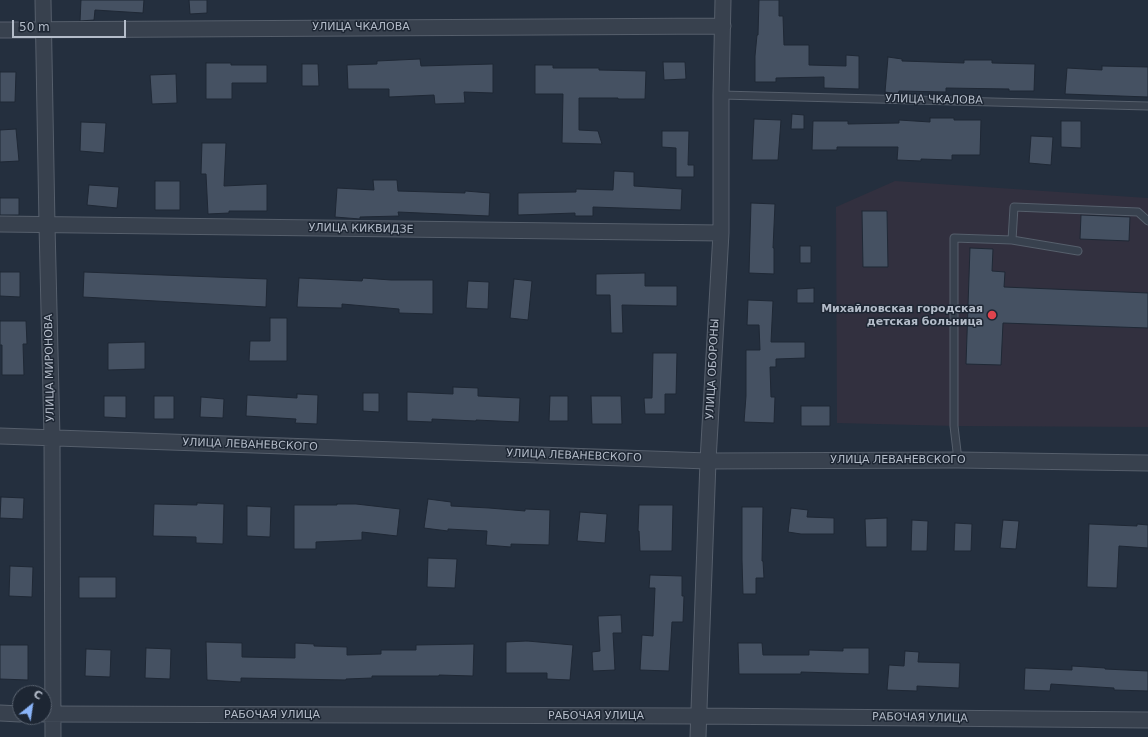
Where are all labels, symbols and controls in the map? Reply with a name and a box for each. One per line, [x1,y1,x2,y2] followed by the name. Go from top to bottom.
[14,12,128,38] scale bar
[19,20,50,34] text: 50 m
[312,20,410,34] street label: УЛИЦА ЧКАЛОВА
[885,93,983,107] street label: УЛИЦА ЧКАЛОВА
[308,221,414,237] street label: УЛИЦА КИКВИДЗЕ
[821,302,983,328] place label: Михайловская городская детская больница
[986,309,998,321] marker: Михайловская городская детская больница
[42,314,58,422] street label: УЛИЦА МИРОНОВА
[704,318,722,420] street label: УЛИЦА ОБОРОНЫ
[182,436,318,454] street label: УЛИЦА ЛЕВАНЕВСКОГО
[506,447,642,465] street label: УЛИЦА ЛЕВАНЕВСКОГО
[830,453,966,467] street label: УЛИЦА ЛЕВАНЕВСКОГО
[12,685,52,725] north arrow
[31,687,44,703] text: С
[224,708,320,722] street label: РАБОЧАЯ УЛИЦА
[548,709,644,723] street label: РАБОЧАЯ УЛИЦА
[872,711,968,725] street label: РАБОЧАЯ УЛИЦА

